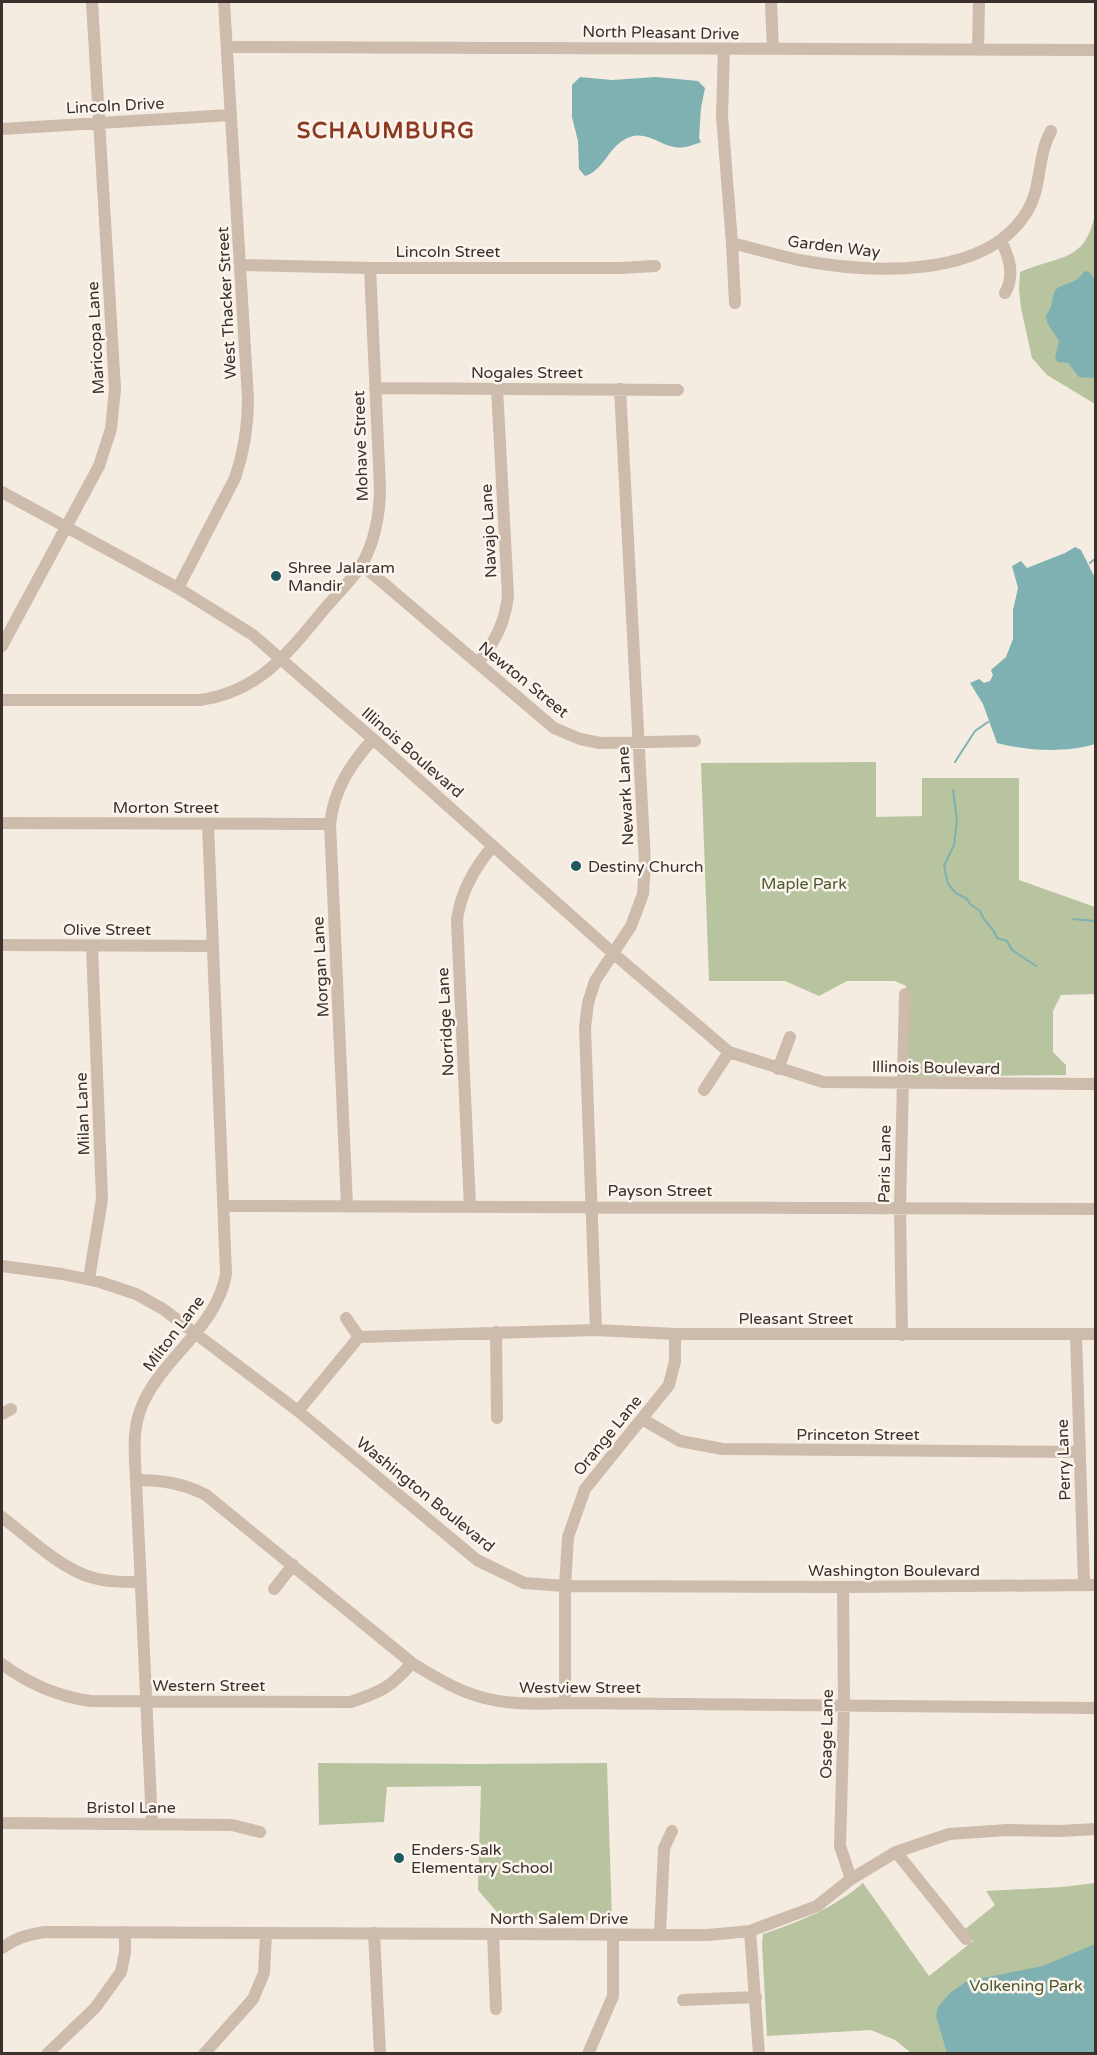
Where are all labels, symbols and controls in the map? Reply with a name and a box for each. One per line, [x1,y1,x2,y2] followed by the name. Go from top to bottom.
[582,22,740,44] street label: North Pleasant Drive
[65,93,165,119] street label: Lincoln Drive
[297,118,475,144] district label: SCHAUMBURG
[213,226,241,380] street label: West Thacker Street
[786,231,882,263] street label: Garden Way
[396,242,500,262] street label: Lincoln Street
[83,281,109,395] street label: Maricopa Lane
[471,363,583,383] street label: Nogales Street
[349,390,373,502] street label: Mohave Street
[477,483,501,578] street label: Navajo Lane
[288,558,395,596] place label: Shree Jalaram Mandir
[269,569,283,583] marker: Shree Jalaram Mandir
[474,637,572,722] street label: Newton Street
[357,703,467,802] street label: Illinois Boulevard
[613,746,639,846] street label: Newark Lane
[113,798,219,818] street label: Morton Street
[588,857,704,877] place label: Destiny Church
[569,859,583,873] marker: Destiny Church
[761,874,847,894] park label: Maple Park
[308,916,334,1018] street label: Morgan Lane
[63,920,151,940] street label: Olive Street
[433,967,459,1077] street label: Norridge Lane
[872,1057,1000,1079] street label: Illinois Boulevard
[72,1072,94,1156] street label: Milan Lane
[874,1125,896,1203] street label: Paris Lane
[608,1181,712,1201] street label: Payson Street
[139,1292,209,1376] street label: Milton Lane
[739,1309,853,1329] street label: Pleasant Street
[569,1391,646,1480] street label: Orange Lane
[1053,1419,1075,1501] street label: Perry Lane
[796,1425,920,1445] street label: Princeton Street
[352,1433,499,1557] street label: Washington Boulevard
[808,1561,980,1581] street label: Washington Boulevard
[153,1676,265,1696] street label: Western Street
[519,1678,641,1698] street label: Westview Street
[816,1689,838,1779] street label: Osage Lane
[86,1798,176,1818] street label: Bristol Lane
[411,1840,553,1878] place label: Enders-Salk Elementary School
[392,1851,406,1865] marker: Enders-Salk Elementary School
[490,1909,628,1929] street label: North Salem Drive
[969,1976,1083,1996] park label: Volkening Park

